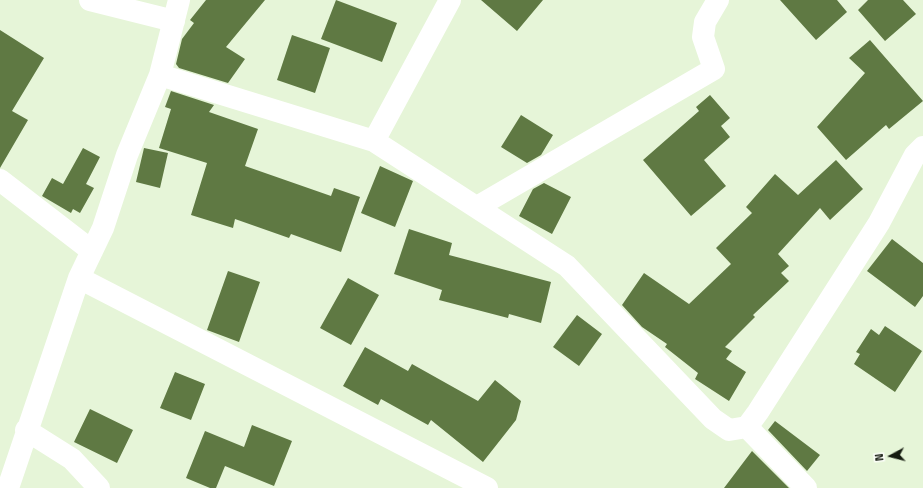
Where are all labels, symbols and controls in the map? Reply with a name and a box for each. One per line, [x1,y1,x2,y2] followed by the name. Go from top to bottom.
[871,436,911,476] north arrow
[871,453,887,462] text: N

